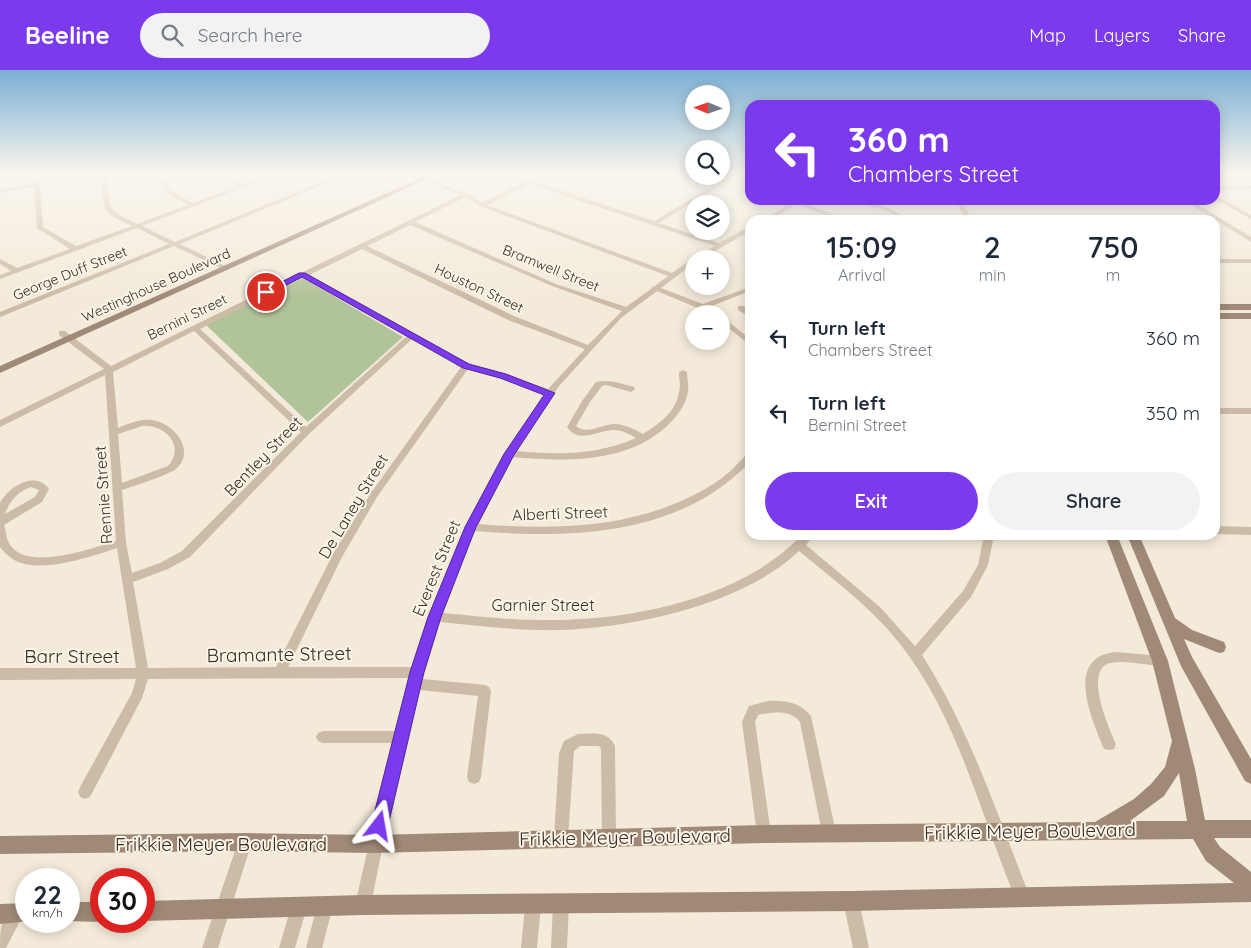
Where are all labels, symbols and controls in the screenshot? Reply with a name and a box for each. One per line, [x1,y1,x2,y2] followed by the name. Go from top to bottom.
[140,13,490,58] search box
[25,20,110,50] text: Beeline
[158,21,186,49] icon: search
[198,23,303,47] text: Search here
[1029,24,1066,47] text: Map
[1094,24,1150,47] text: Layers
[1178,24,1226,47] text: Share
[685,85,730,130] north arrow
[685,85,730,350] map controls
[848,117,950,161] text: 360 m
[765,120,830,185] icon: left
[685,140,730,185] button: search
[848,160,1019,188] text: Chambers Street
[685,195,730,240] button: layers
[826,228,897,266] text: 15:09
[984,228,1001,266] text: 2
[1087,228,1139,266] text: 750
[500,240,602,296] street label: Bramwell Street
[10,242,130,304] street label: George Duff Street
[79,244,233,326] street label: Westinghouse Boulevard
[685,250,730,295] button: +
[432,259,527,317] street label: Houston Street
[838,265,886,285] text: Arrival
[979,265,1006,285] text: min
[1106,265,1120,285] text: m
[245,271,287,313] pin
[252,278,280,306] icon: arrive
[144,290,230,344] street label: Bernini Street
[685,305,730,350] button: −
[808,316,886,340] text: Turn left
[765,324,793,352] icon: left
[1146,326,1200,350] text: 360 m
[808,340,932,360] text: Chambers Street
[808,391,886,415] text: Turn left
[765,399,793,427] icon: left
[1146,401,1200,425] text: 350 m
[220,412,306,500] street label: Bentley Street
[808,415,907,435] text: Bernini Street
[90,445,116,545] street label: Rennie Street
[314,450,392,562] street label: De Laney Street
[765,472,978,530] button: Exit
[988,472,1200,530] button: Share
[512,501,608,525] street label: Alberti Street
[408,517,464,619] street label: Everest Street
[491,595,595,615] street label: Garnier Street
[206,641,352,667] street label: Bramante Street
[24,644,120,668] street label: Barr Street
[352,799,404,851] position arrow
[924,817,1136,845] street label: Frikkie Meyer Boulevard
[519,823,731,851] street label: Frikkie Meyer Boulevard
[115,832,327,856] street label: Frikkie Meyer Boulevard
[90,868,155,933] speed limit sign: 30
[33,879,62,910] text: 22
[32,905,63,920] text: km/h

